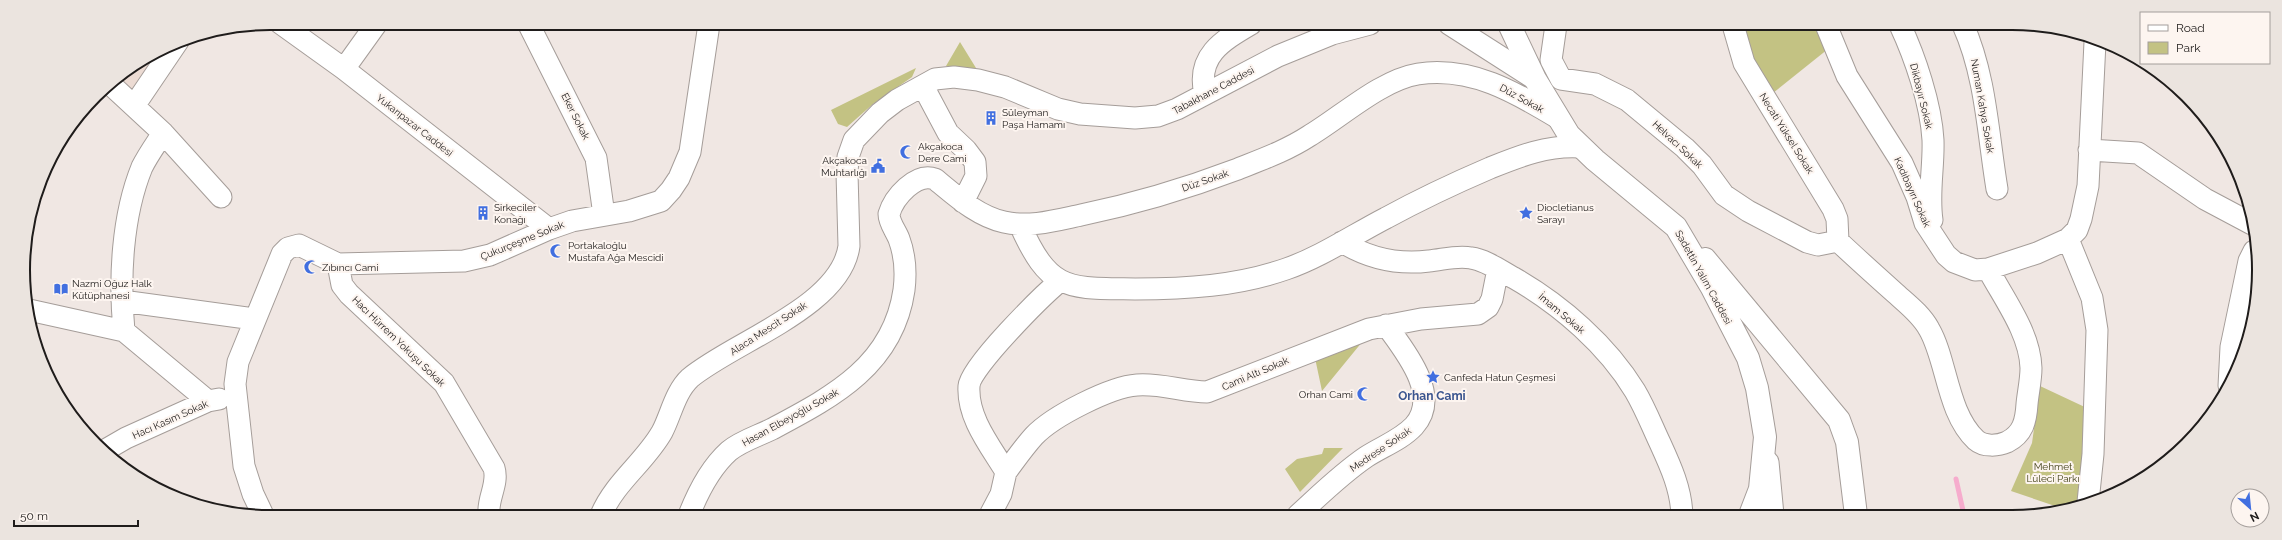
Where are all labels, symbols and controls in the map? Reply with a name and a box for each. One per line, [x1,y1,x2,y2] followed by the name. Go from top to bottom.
[2140,12,2270,64] legend
[2176,21,2205,35] text: Road
[2176,41,2201,55] text: Park
[1969,58,1996,155] street label: Numan Kahya Sokak
[1908,62,1935,131] street label: Dikbayır Sokak
[1171,64,1256,117] street label: Tabakhane Caddesi
[1498,82,1546,115] street label: Düz Sokak
[559,91,592,142] street label: Eker Sokak
[1757,91,1816,176] street label: Necati Yüksel Sokak
[374,92,455,159] street label: Yukarıpazar Caddesi
[1002,107,1065,130] place label: Süleyman Paşa Hamamı
[983,110,999,126] building icon: Süleyman Paşa Hamamı
[1650,118,1706,171] street label: Helvacı Sokak
[918,141,966,164] place label: Akçakoca Dere Cami
[899,144,915,160] mosque icon: Akçakoca Dere Cami
[821,155,867,178] place label: Akçakoca Muhtarlığı
[1892,155,1933,230] street label: Kadıbayırı Sokak
[870,158,886,174] public building icon: Akçakoca Muhtarlığı
[1180,167,1231,194] street label: Düz Sokak
[494,202,537,225] place label: Sirkeciler Konağı
[1537,202,1594,225] place label: Diocletianus Sarayı
[475,205,491,221] building icon: Sirkeciler Konağı
[1518,205,1534,221] place icon: Diocletianus Sarayı
[479,218,566,262] street label: Çukurçeşme Sokak
[1673,228,1734,326] street label: Sadettin Yalım Caddesi
[568,240,664,263] place label: Portakaloğlu Mustafa Ağa Mescidi
[549,243,565,259] mosque icon: Portakaloğlu Mustafa Ağa Mescidi
[303,259,319,275] mosque icon: Zıbıncı Cami
[322,262,378,273] place label: Zıbıncı Cami
[72,278,153,301] place label: Nazmi Oğuz Halk Kütüphanesi
[53,281,69,297] library icon: Nazmi Oğuz Halk Kütüphanesi
[1536,291,1588,336] street label: İmam Sokak
[350,294,448,389] street label: Hacı Hürrem Yokuşu Sokak
[728,299,809,357] street label: Alaca Mescit Sokak
[1220,354,1291,392] street label: Cami Altı Sokak
[1425,369,1441,385] place icon: Canfeda Hatun Çeşmesi
[1444,372,1555,383] place label: Canfeda Hatun Çeşmesi
[740,386,841,449] street label: Hasan Elbeyoğlu Sokak
[1356,386,1372,402] mosque icon: Orhan Cami
[1299,389,1353,400] place label: Orhan Cami
[1398,389,1466,403] district label: Orhan Cami
[131,398,210,441] street label: Hacı Kasım Sokak
[1348,425,1413,474] street label: Medrese Sokak
[2026,461,2080,484] park label: Mehmet Lüleci Parkı
[2230,488,2270,528] north arrow
[14,502,138,528] scale bar
[20,509,48,523] text: 50 m
[2248,509,2261,524] text: N

